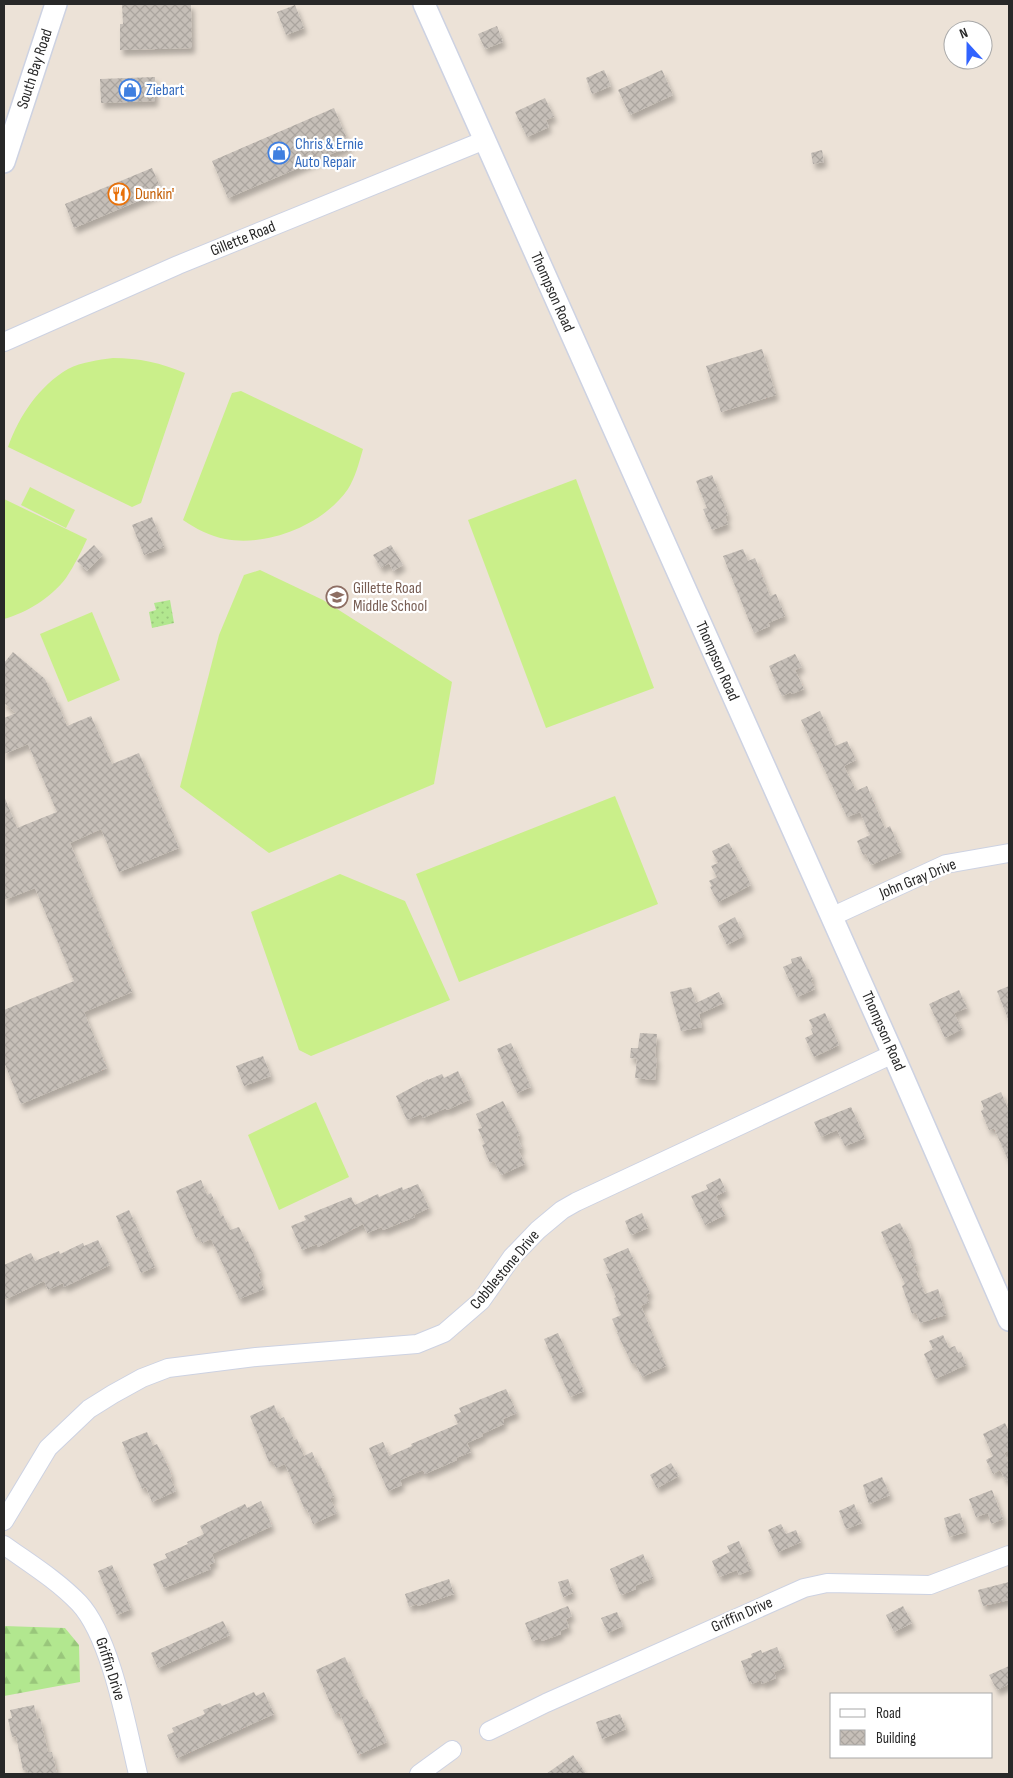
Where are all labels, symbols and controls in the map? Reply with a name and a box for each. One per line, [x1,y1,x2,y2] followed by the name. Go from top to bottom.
[943,20,993,70] north arrow
[957,24,970,43] text: N
[13,27,57,111] street label: South Bay Road
[118,78,142,102] shop icon: Ziebart
[146,81,185,100] place label: Ziebart
[294,135,364,172] place label: Chris & Ernie Auto Repair
[267,141,291,165] shop icon: Chris & Ernie Auto Repair
[107,182,131,206] restaurant icon: Dunkin'
[135,185,174,204] place label: Dunkin'
[208,217,278,261] street label: Gillette Road
[526,249,578,335] street label: Thompson Road
[353,579,427,616] place label: Gillette Road Middle School
[325,585,349,609] school or university icon: Gillette Road Middle School
[691,618,743,704] street label: Thompson Road
[876,855,959,903] street label: John Gray Drive
[857,988,909,1074] street label: Thompson Road
[466,1226,544,1314] street label: Cobblestone Drive
[708,1593,776,1637] street label: Griffin Drive
[91,1635,129,1703] street label: Griffin Drive
[830,1693,993,1758] legend
[876,1704,901,1723] text: Road
[876,1729,916,1748] text: Building

